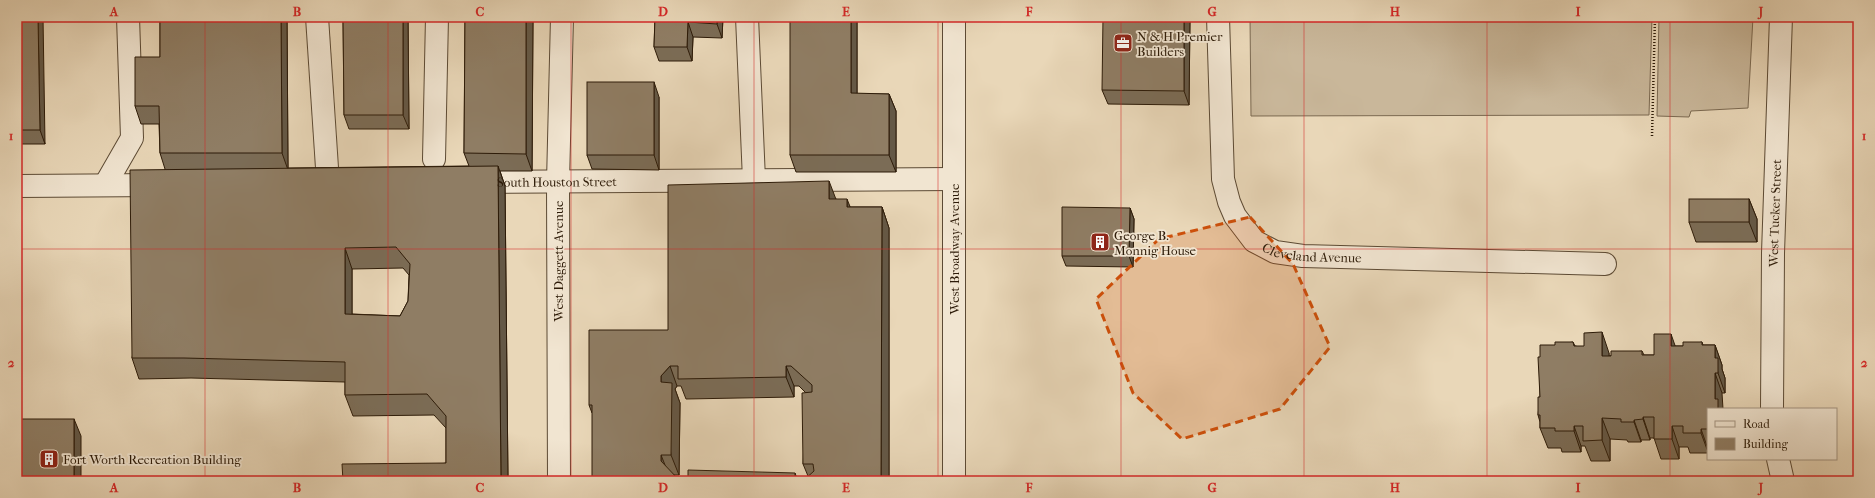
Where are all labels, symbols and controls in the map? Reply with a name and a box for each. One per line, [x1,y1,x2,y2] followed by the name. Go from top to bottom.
[109,4,119,19] text: A
[293,4,302,19] text: B
[476,4,485,19] text: C
[658,4,668,19] text: D
[842,4,850,19] text: E
[1025,4,1033,19] text: F
[1207,4,1217,19] text: G
[1390,4,1401,19] text: H
[1575,4,1581,19] text: I
[1757,4,1764,20] text: J
[1137,29,1223,59] place label: N & H Premier Builders
[1112,32,1134,54] office icon: N & H Premier Builders
[9,128,14,143] text: 1
[1862,128,1867,143] text: 1
[1766,159,1784,268] street label: West Tucker Street
[497,174,617,190] street label: South Houston Street
[947,183,962,316] street label: West Broadway Avenue
[551,200,566,322] street label: West Daggett Avenue
[1114,228,1197,258] place label: George B. Monnig House
[1089,231,1111,253] building icon: George B. Monnig House
[1260,240,1362,266] street label: Cleveland Avenue
[8,355,15,370] text: 2
[1861,355,1868,370] text: 2
[1707,408,1837,460] legend
[1743,417,1770,431] text: Road
[1743,437,1788,451] text: Building
[38,448,60,470] building icon: Fort Worth Recreation Building
[63,452,242,467] place label: Fort Worth Recreation Building
[109,480,119,495] text: A
[293,480,302,495] text: B
[476,480,485,495] text: C
[658,480,668,495] text: D
[842,480,850,495] text: E
[1025,480,1033,495] text: F
[1207,480,1217,495] text: G
[1390,480,1401,495] text: H
[1575,480,1581,495] text: I
[1757,480,1764,496] text: J

